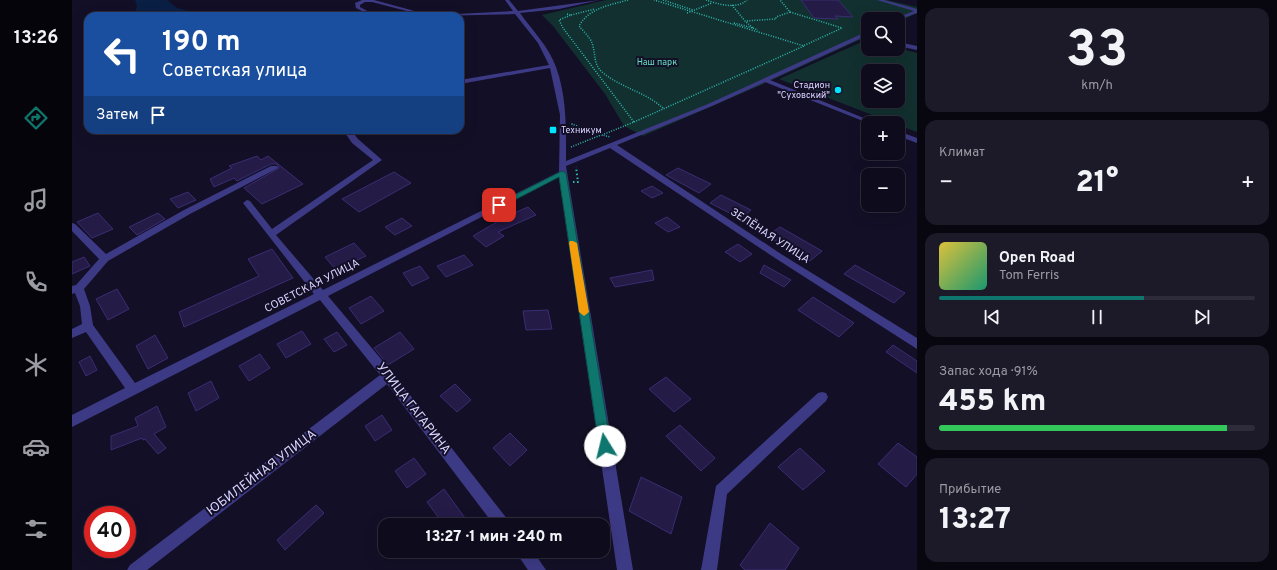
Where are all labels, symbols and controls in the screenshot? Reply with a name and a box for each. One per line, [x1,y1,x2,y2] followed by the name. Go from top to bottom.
[861,12,905,212] map controls
[861,12,905,56] button: search
[1066,19,1128,85] text: 33
[162,25,240,61] text: 190 m
[14,27,58,50] text: 13:26
[96,28,148,80] icon: left
[637,57,677,68] park label: Наш парк
[162,60,307,83] text: Советская улица
[861,64,905,108] button: layers
[1081,78,1113,94] text: km/h
[777,80,830,101] place label: Стадион "Суховский"
[833,85,843,95] marker: Стадион "Суховский"
[22,104,50,132] icon: directions
[147,104,169,126] icon: arrive
[96,106,139,125] text: Затем
[861,116,905,160] button: +
[548,125,558,135] marker: Техникум
[561,125,602,136] place label: Техникум
[939,145,985,161] text: Климат
[1075,165,1119,202] text: 21°
[861,168,905,212] button: −
[939,170,953,197] text: −
[1241,170,1255,197] text: +
[22,186,50,214] icon: music
[482,188,516,222] pin
[488,194,510,216] icon: arrive
[728,204,813,267] street label: ЗЕЛЁНАЯ УЛИЦА
[999,249,1075,268] text: Open Road
[262,256,362,316] street label: СОВЕТСКАЯ УЛИЦА
[22,268,50,296] icon: phone
[999,268,1059,284] text: Tom Ferris
[981,306,1003,328] icon: previous
[1086,306,1108,328] icon: pause
[1191,306,1213,328] icon: next
[22,351,50,379] icon: climate
[372,360,454,458] street label: УЛИЦА ГАГАРИНА
[939,364,1038,380] text: Запас хода · 91%
[939,384,1046,421] text: 455 km
[203,425,320,519] street label: ЮБИЛЕЙНАЯ УЛИЦА
[584,425,626,467] position arrow
[22,433,50,461] icon: car
[939,482,1001,498] text: Прибытие
[939,502,1011,539] text: 13:27
[84,506,136,558] speed limit sign: 40
[22,515,50,543] icon: filters
[425,528,563,547] text: 13:27 · 1 мин · 240 m

